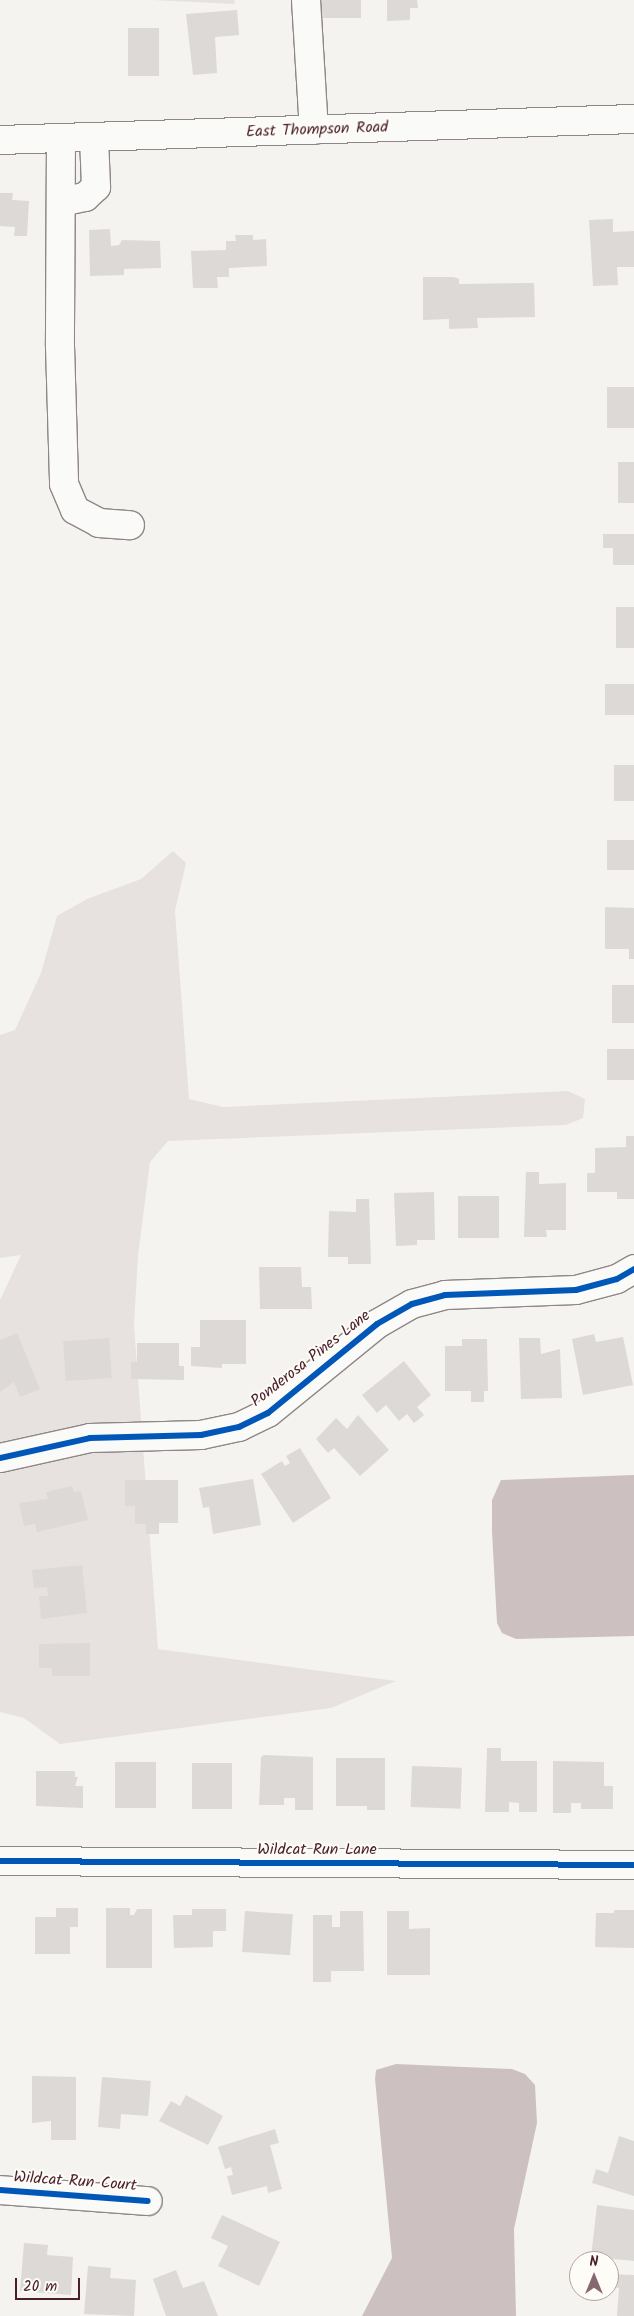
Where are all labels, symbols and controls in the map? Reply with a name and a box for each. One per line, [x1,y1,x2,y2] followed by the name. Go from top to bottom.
[246,118,388,142] street label: East Thompson Road
[247,1306,375,1412] street label: Ponderosa Pines Lane
[257,1840,377,1860] street label: Wildcat Run Lane
[13,2168,137,2196] street label: Wildcat Run Court
[569,2251,619,2301] north arrow
[590,2251,598,2273] text: N
[18,2268,82,2300] scale bar
[23,2275,57,2299] text: 20 m

